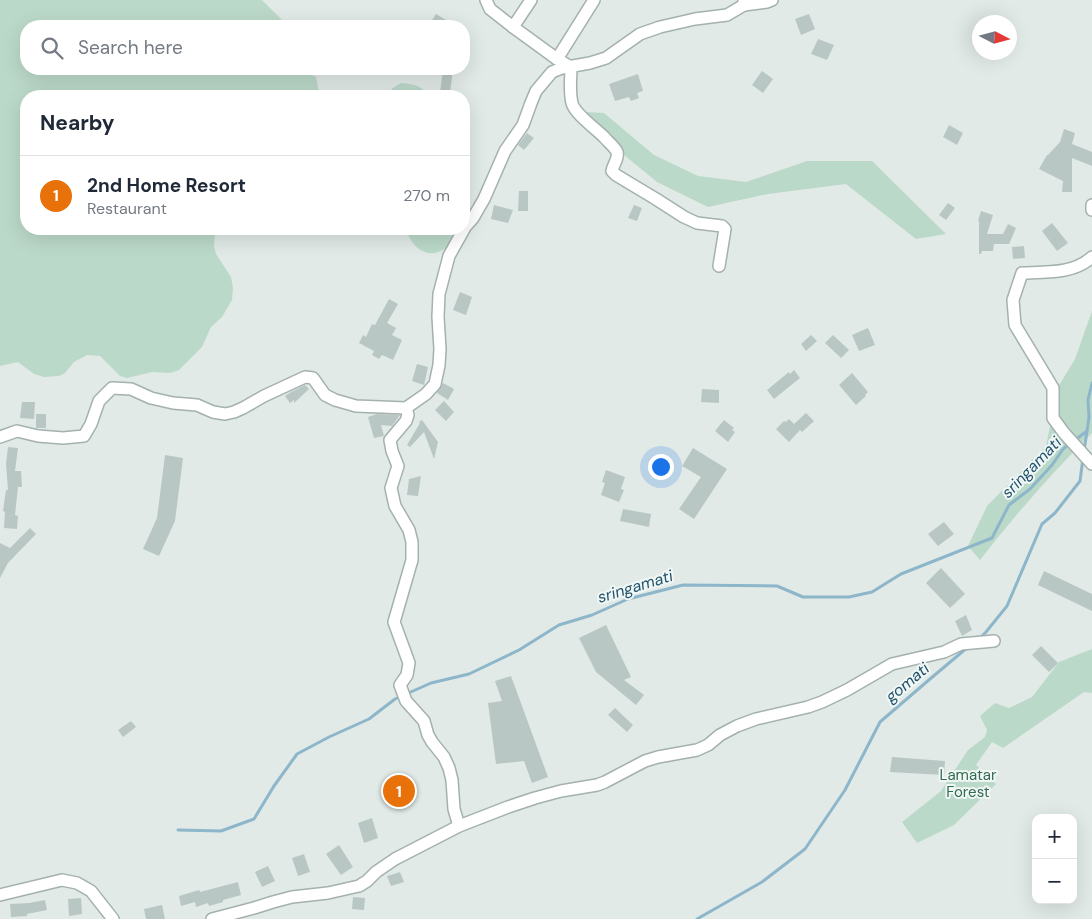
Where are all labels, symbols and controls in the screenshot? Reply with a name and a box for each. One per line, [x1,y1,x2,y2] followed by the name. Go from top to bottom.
[972,15,1017,60] north arrow
[20,20,470,75] search box
[38,34,66,62] icon: search
[78,35,183,60] text: Search here
[40,109,114,137] text: Nearby
[87,173,246,198] text: 2nd Home Resort
[53,185,59,206] text: 1
[403,185,450,206] text: 270 m
[87,198,167,219] text: Restaurant
[997,431,1067,503] water label: sringamati
[648,454,674,480] your location
[595,565,676,608] water label: sringamati
[880,657,935,707] water label: gomati
[940,765,997,802] park label: Lamatar Forest
[383,772,415,810] pin: 1
[1032,814,1077,904] map controls
[1032,814,1077,859] button: +
[1032,859,1077,904] button: −

